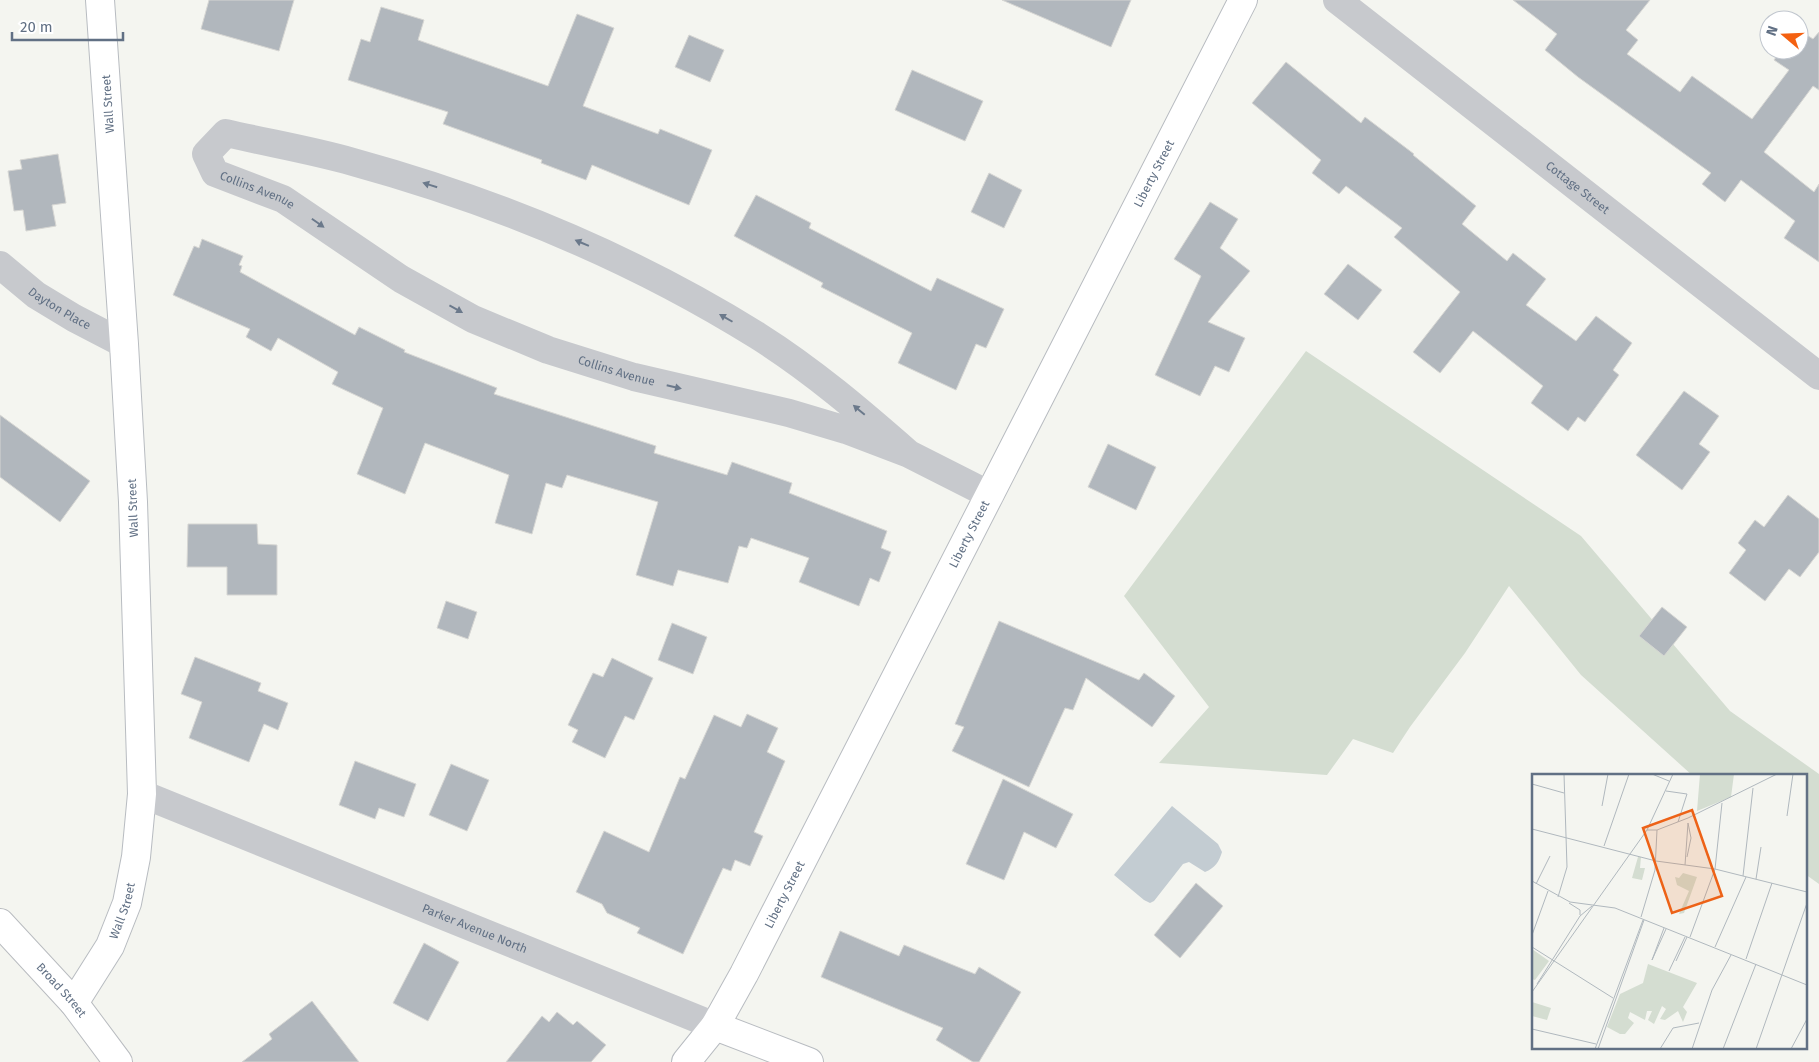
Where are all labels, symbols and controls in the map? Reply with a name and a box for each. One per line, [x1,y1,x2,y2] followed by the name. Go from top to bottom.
[12,10,124,42] scale bar
[1759,10,1809,60] north arrow
[20,18,53,36] text: 20 m
[1763,24,1782,38] text: N
[99,74,117,134] street label: Wall Street
[1131,137,1177,210] street label: Liberty Street
[1543,158,1613,217] street label: Cottage Street
[218,169,297,212] street label: Collins Avenue
[423,180,438,188] one-way arrow
[311,218,325,228] one-way arrow
[575,239,589,247] one-way arrow
[25,285,93,332] street label: Dayton Place
[449,305,463,313] one-way arrow
[719,313,733,322] one-way arrow
[576,353,656,389] street label: Collins Avenue
[667,383,682,391] one-way arrow
[853,405,866,416] one-way arrow
[125,478,141,538] street label: Wall Street
[946,498,993,570] street label: Liberty Street
[1532,774,1806,1050] inset map
[762,858,808,931] street label: Liberty Street
[106,881,138,941] street label: Wall Street
[420,901,529,956] street label: Parker Avenue North
[34,960,90,1021] street label: Broad Street

